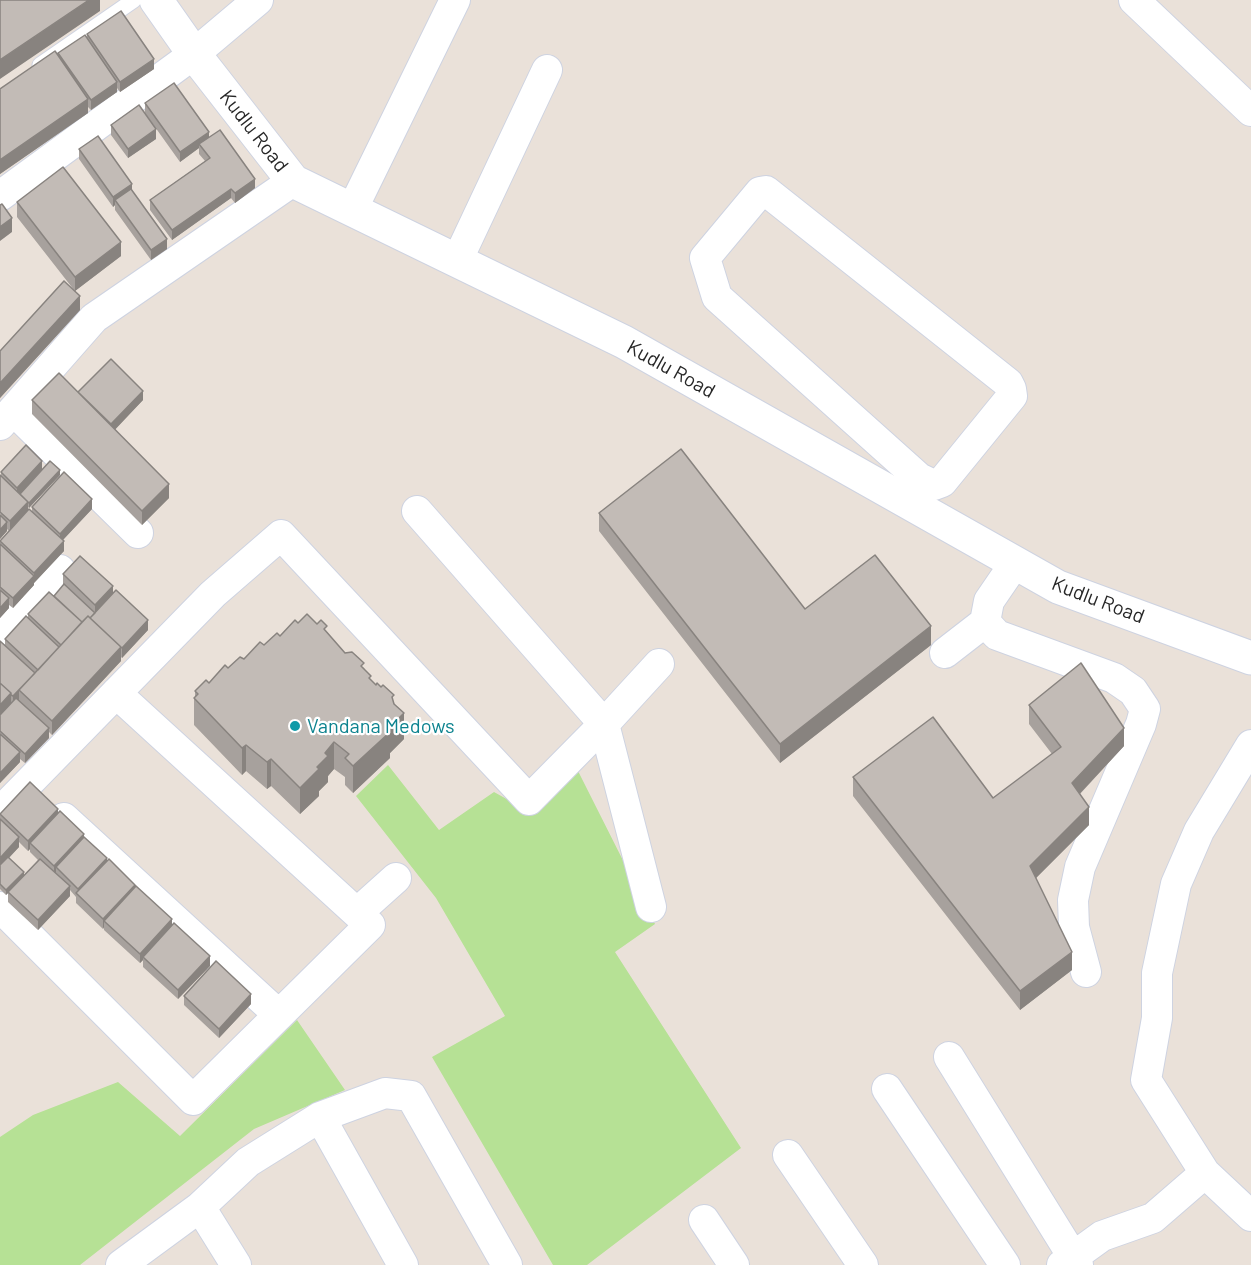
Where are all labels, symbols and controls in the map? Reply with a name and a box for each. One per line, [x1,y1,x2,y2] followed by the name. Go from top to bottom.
[215,85,293,177] street label: Kudlu Road
[623,335,719,403] street label: Kudlu Road
[1048,571,1148,629] street label: Kudlu Road
[307,714,455,738] place label: Vandana Medows
[288,719,302,733] marker: Vandana Medows

